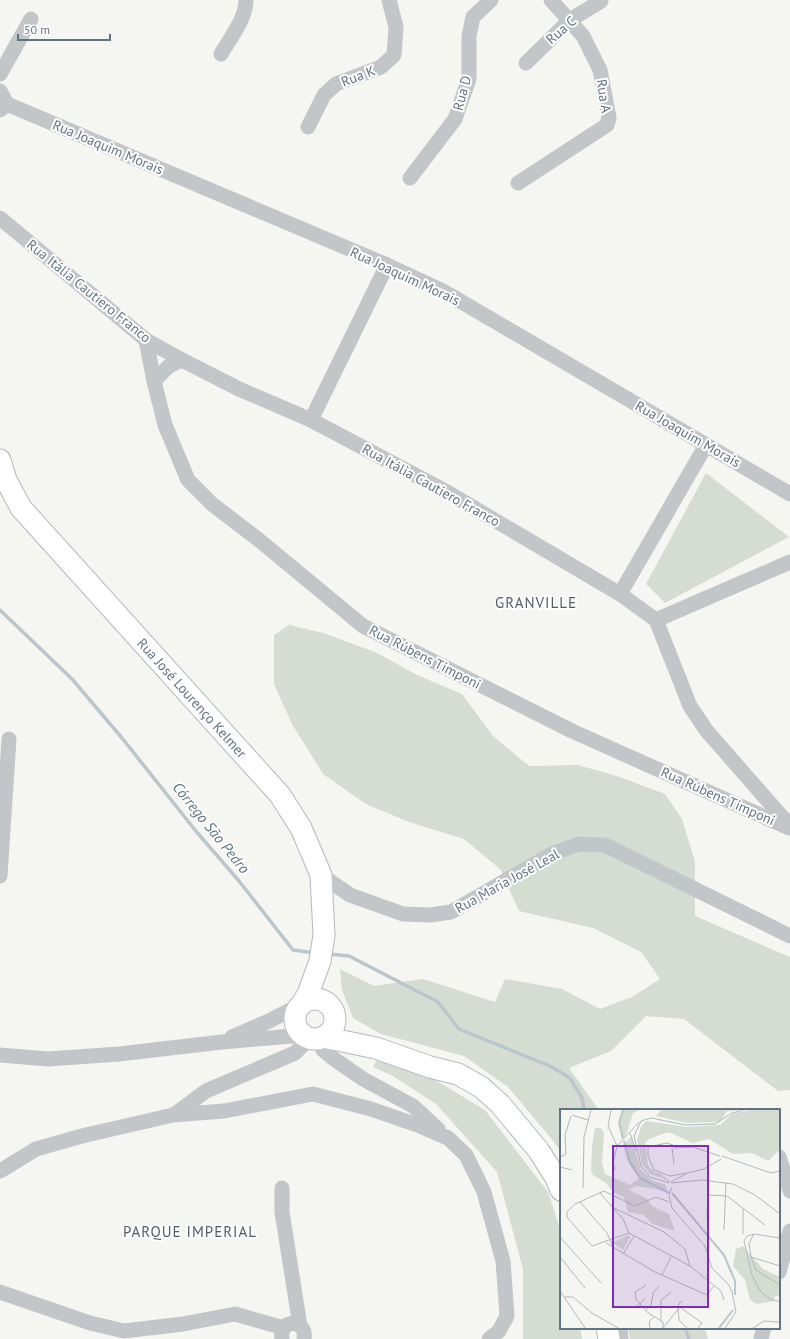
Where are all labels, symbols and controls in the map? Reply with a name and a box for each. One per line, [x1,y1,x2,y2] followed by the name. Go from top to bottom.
[542,12,580,48] street label: Rua C
[18,16,110,42] scale bar
[24,22,50,37] text: 50 m
[338,61,378,91] street label: Rua K
[449,73,475,113] street label: Rua D
[592,78,616,115] street label: Rua A
[50,116,166,179] street label: Rua Joaquim Morais
[23,235,155,347] street label: Rua Itália Cautiero Franco
[347,243,463,309] street label: Rua Joaquim Morais
[632,397,744,472] street label: Rua Joaquim Morais
[359,440,503,530] street label: Rua Itália Cautiero Franco
[495,593,577,612] district label: GRANVILLE
[366,621,484,693] street label: Rua Rúbens Timponi
[133,634,251,762] street label: Rua José Lourenço Kelmer
[658,763,778,829] street label: Rua Rúbens Timponi
[169,778,254,877] water label: Córrego São Pedro
[452,845,562,917] street label: Rua Maria José Leal
[560,1109,780,1329] inset map
[123,1222,257,1241] district label: PARQUE IMPERIAL

